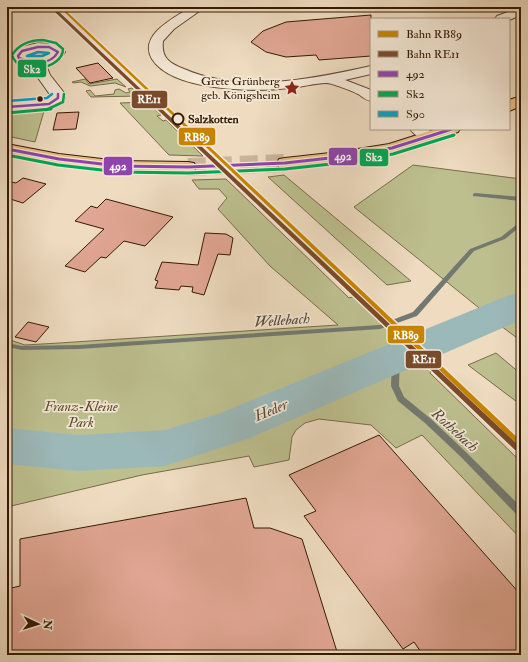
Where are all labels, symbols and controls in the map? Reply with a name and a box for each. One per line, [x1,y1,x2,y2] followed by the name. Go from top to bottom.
[370,18,510,130] legend
[406,27,462,42] text: Bahn RB89
[406,47,460,62] text: Bahn RE11
[17,59,47,78] line badge: Sk2
[24,63,41,76] text: Sk2
[406,67,425,82] text: 492
[201,74,281,103] place label: Grete Grünberg geb. Königsheim
[283,79,301,97] place icon: Grete Grünberg geb. Königsheim
[406,87,425,102] text: Sk2
[131,90,168,109] line badge: RE11
[137,93,161,106] text: RE11
[35,94,45,104] unlabelled marker
[406,107,425,122] text: S90
[171,112,185,126] marker: Salzkotten
[188,112,240,127] place label: Salzkotten
[178,127,216,146] line badge: RB89
[184,131,210,144] text: RB89
[328,147,358,166] line badge: 492
[359,148,389,167] line badge: Sk2
[333,150,352,164] text: 492
[366,151,383,164] text: Sk2
[103,156,133,176] line badge: 492
[108,160,127,174] text: 492
[253,309,311,332] water label: Wellebach
[387,325,425,344] line badge: RB89
[393,329,419,342] text: RB89
[405,350,442,369] line badge: RE11
[412,353,436,366] text: RE11
[251,394,292,426] water label: Heder
[43,398,118,431] park label: Franz-Kleine Park
[427,404,482,457] water label: Rothebach
[18,604,58,644] north arrow
[41,618,54,631] text: N

